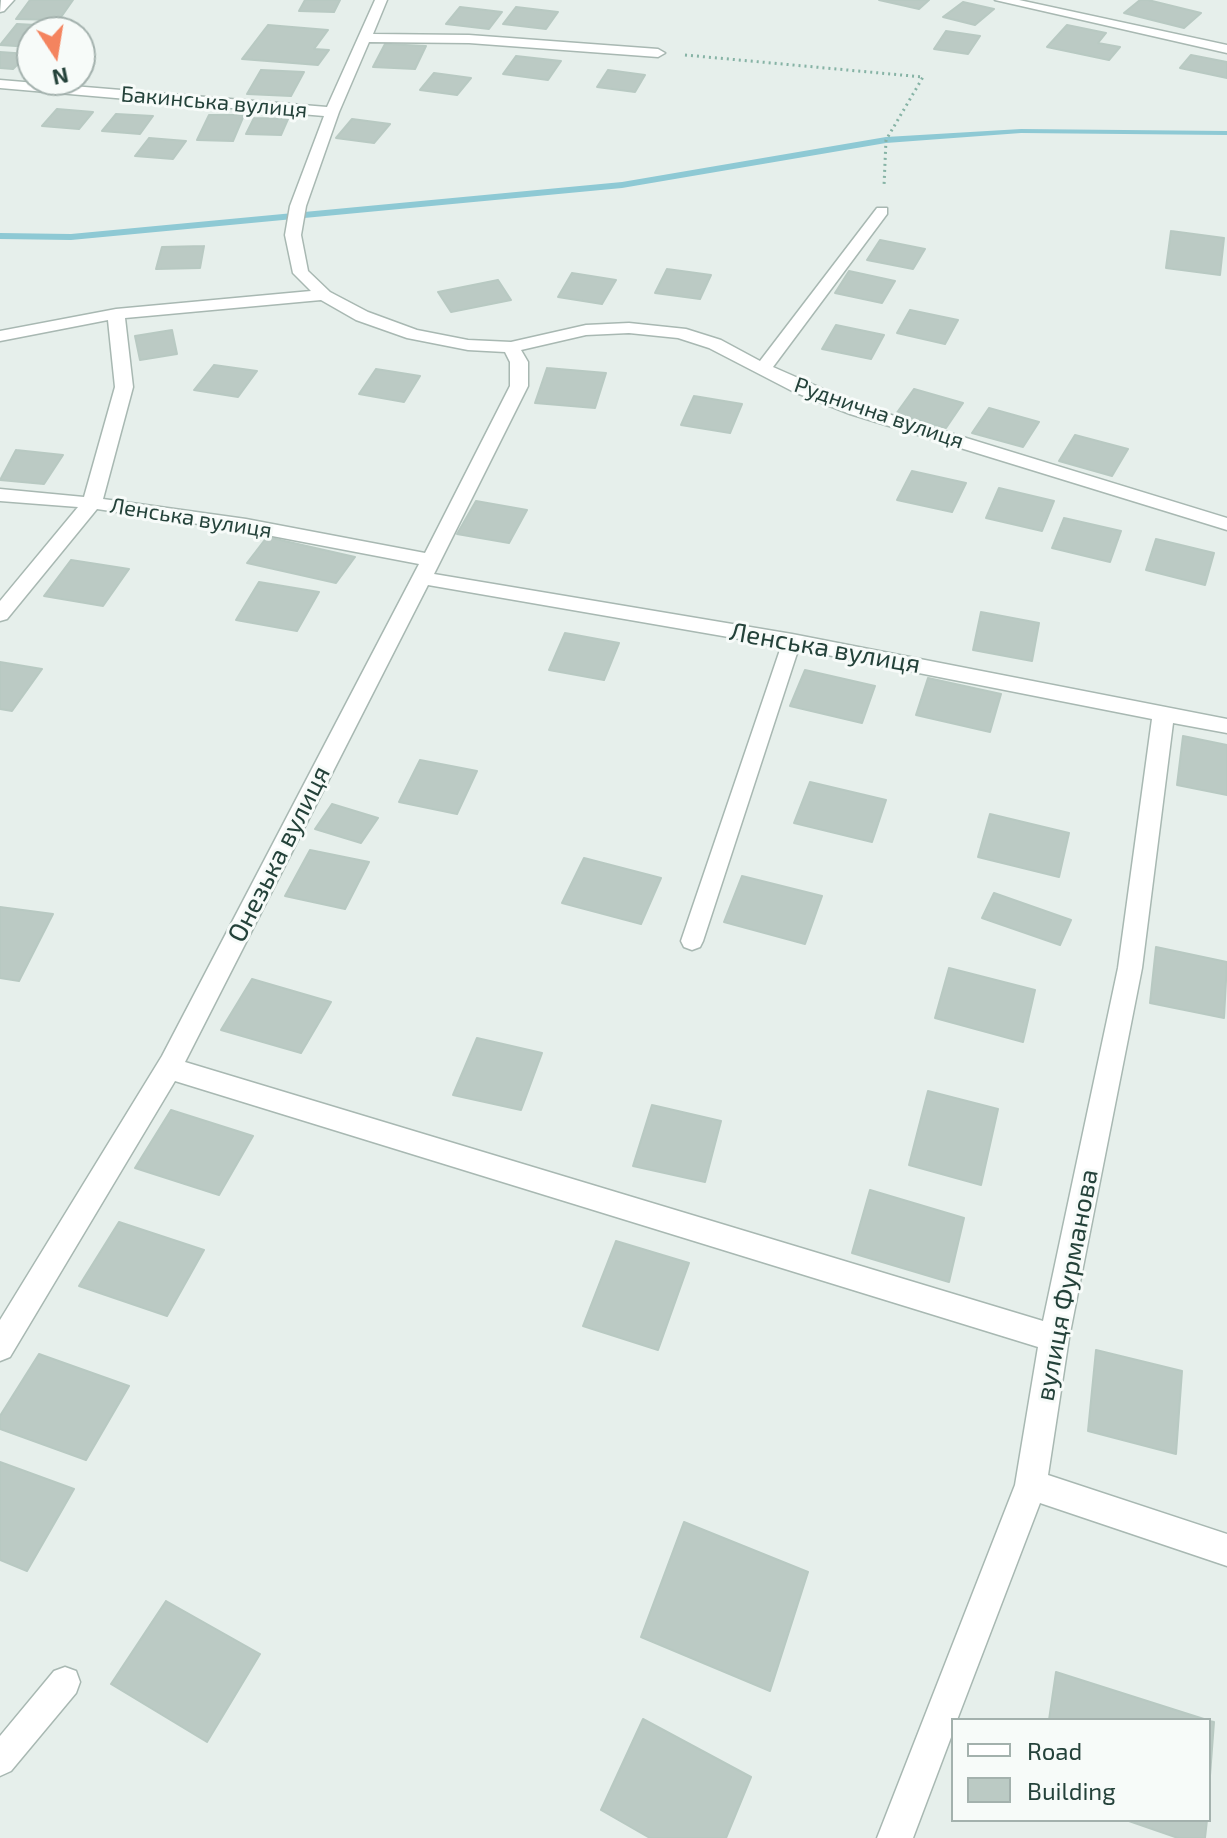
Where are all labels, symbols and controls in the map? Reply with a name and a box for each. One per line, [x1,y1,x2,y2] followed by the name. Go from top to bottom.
[16,16,96,96] north arrow
[50,63,71,92] text: N
[120,81,308,123] street label: Бакинська вулиця
[791,372,967,454] street label: Руднична вулиця
[108,492,274,544] street label: Ленська вулиця
[727,616,923,680] street label: Ленська вулиця
[221,761,337,947] street label: Онезька вулиця
[1029,1167,1105,1403] street label: вулиця Фурманова
[951,1718,1211,1822] legend
[1027,1736,1082,1765] text: Road
[1027,1776,1116,1805] text: Building

